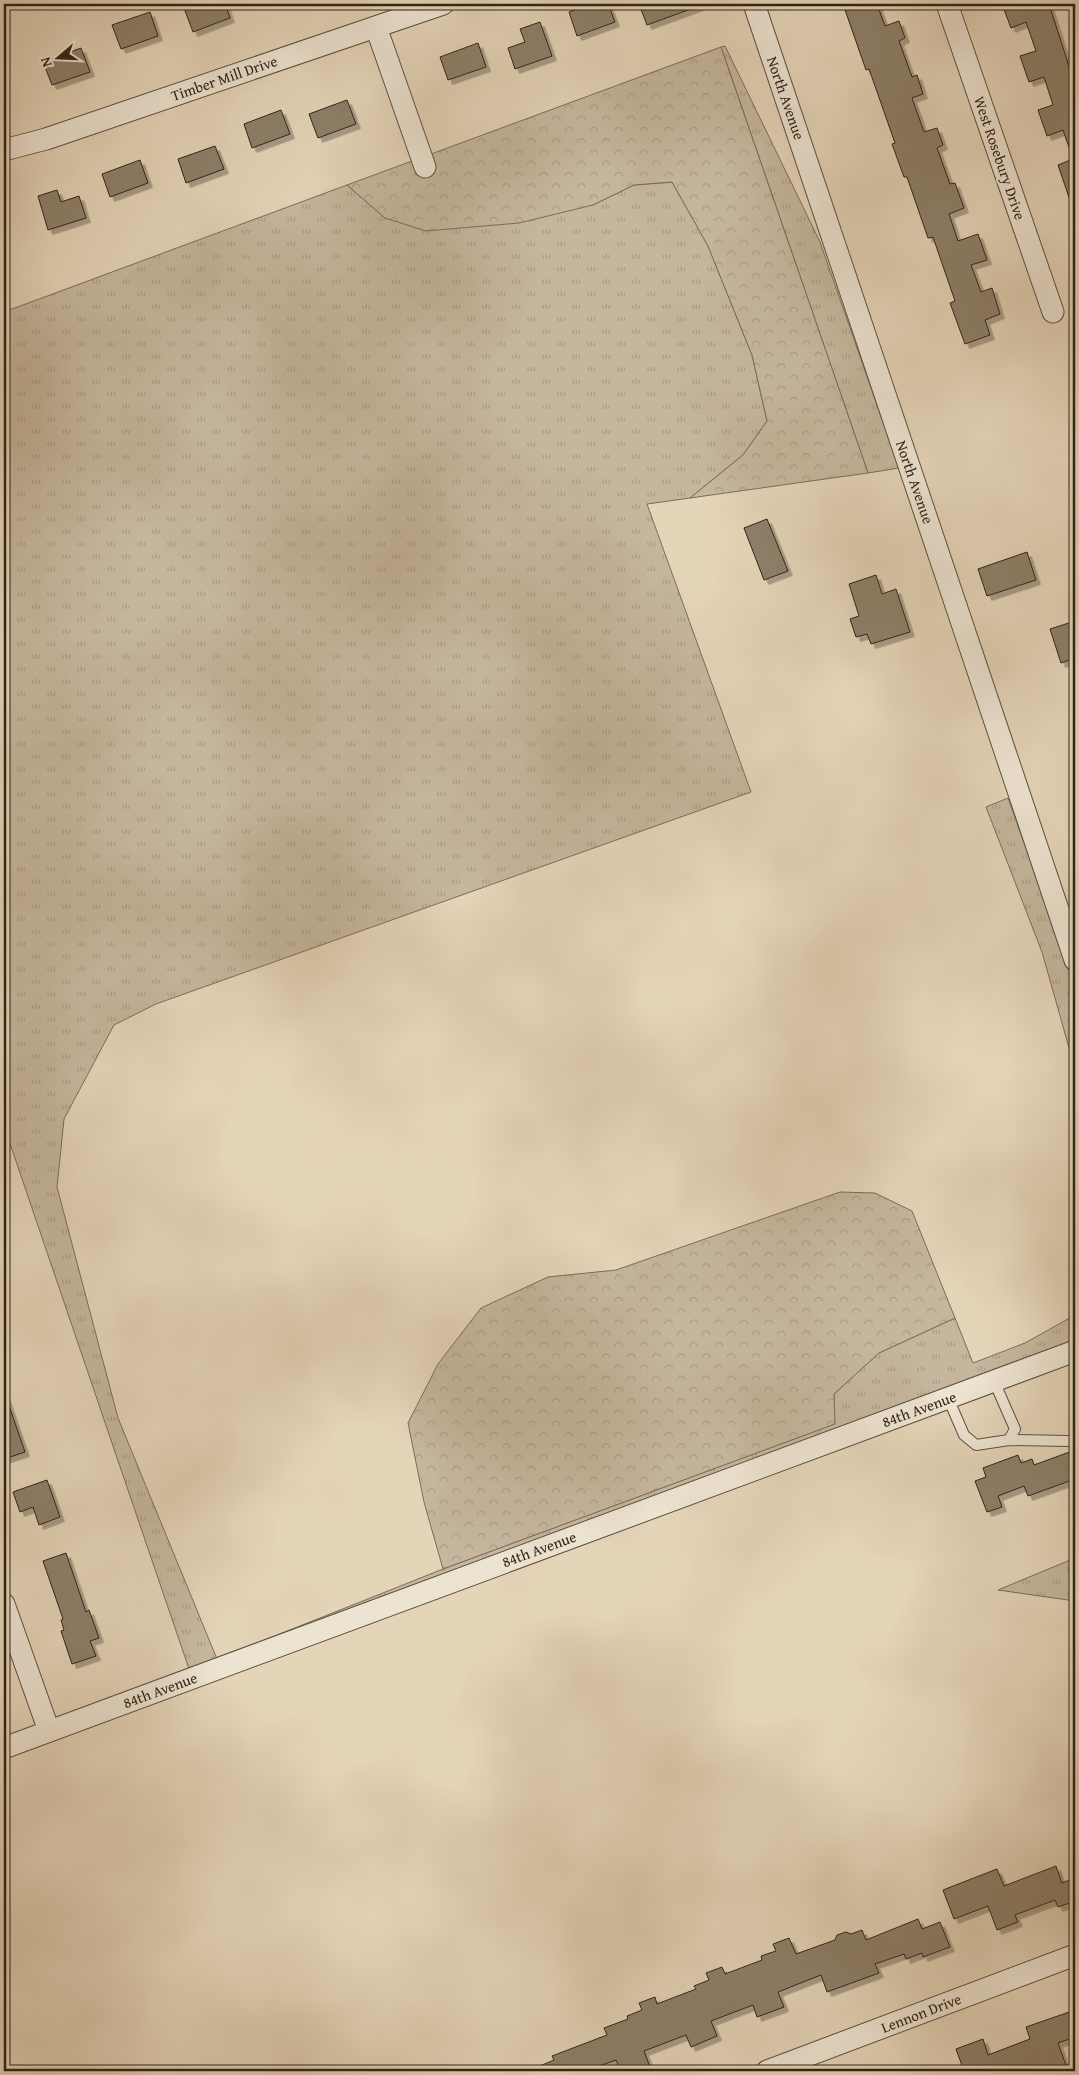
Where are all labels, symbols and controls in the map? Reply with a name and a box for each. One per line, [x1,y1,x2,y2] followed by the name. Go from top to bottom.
[32,32,82,82] north arrow
[168,50,280,106] street label: Timber Mill Drive
[35,54,57,70] text: N
[762,54,810,142] street label: North Avenue
[969,93,1031,223] street label: West Rosebury Drive
[891,438,939,526] street label: North Avenue
[879,1386,959,1432] street label: 84th Avenue
[499,1526,579,1572] street label: 84th Avenue
[120,1667,200,1713] street label: 84th Avenue
[878,1988,964,2038] street label: Lennon Drive

